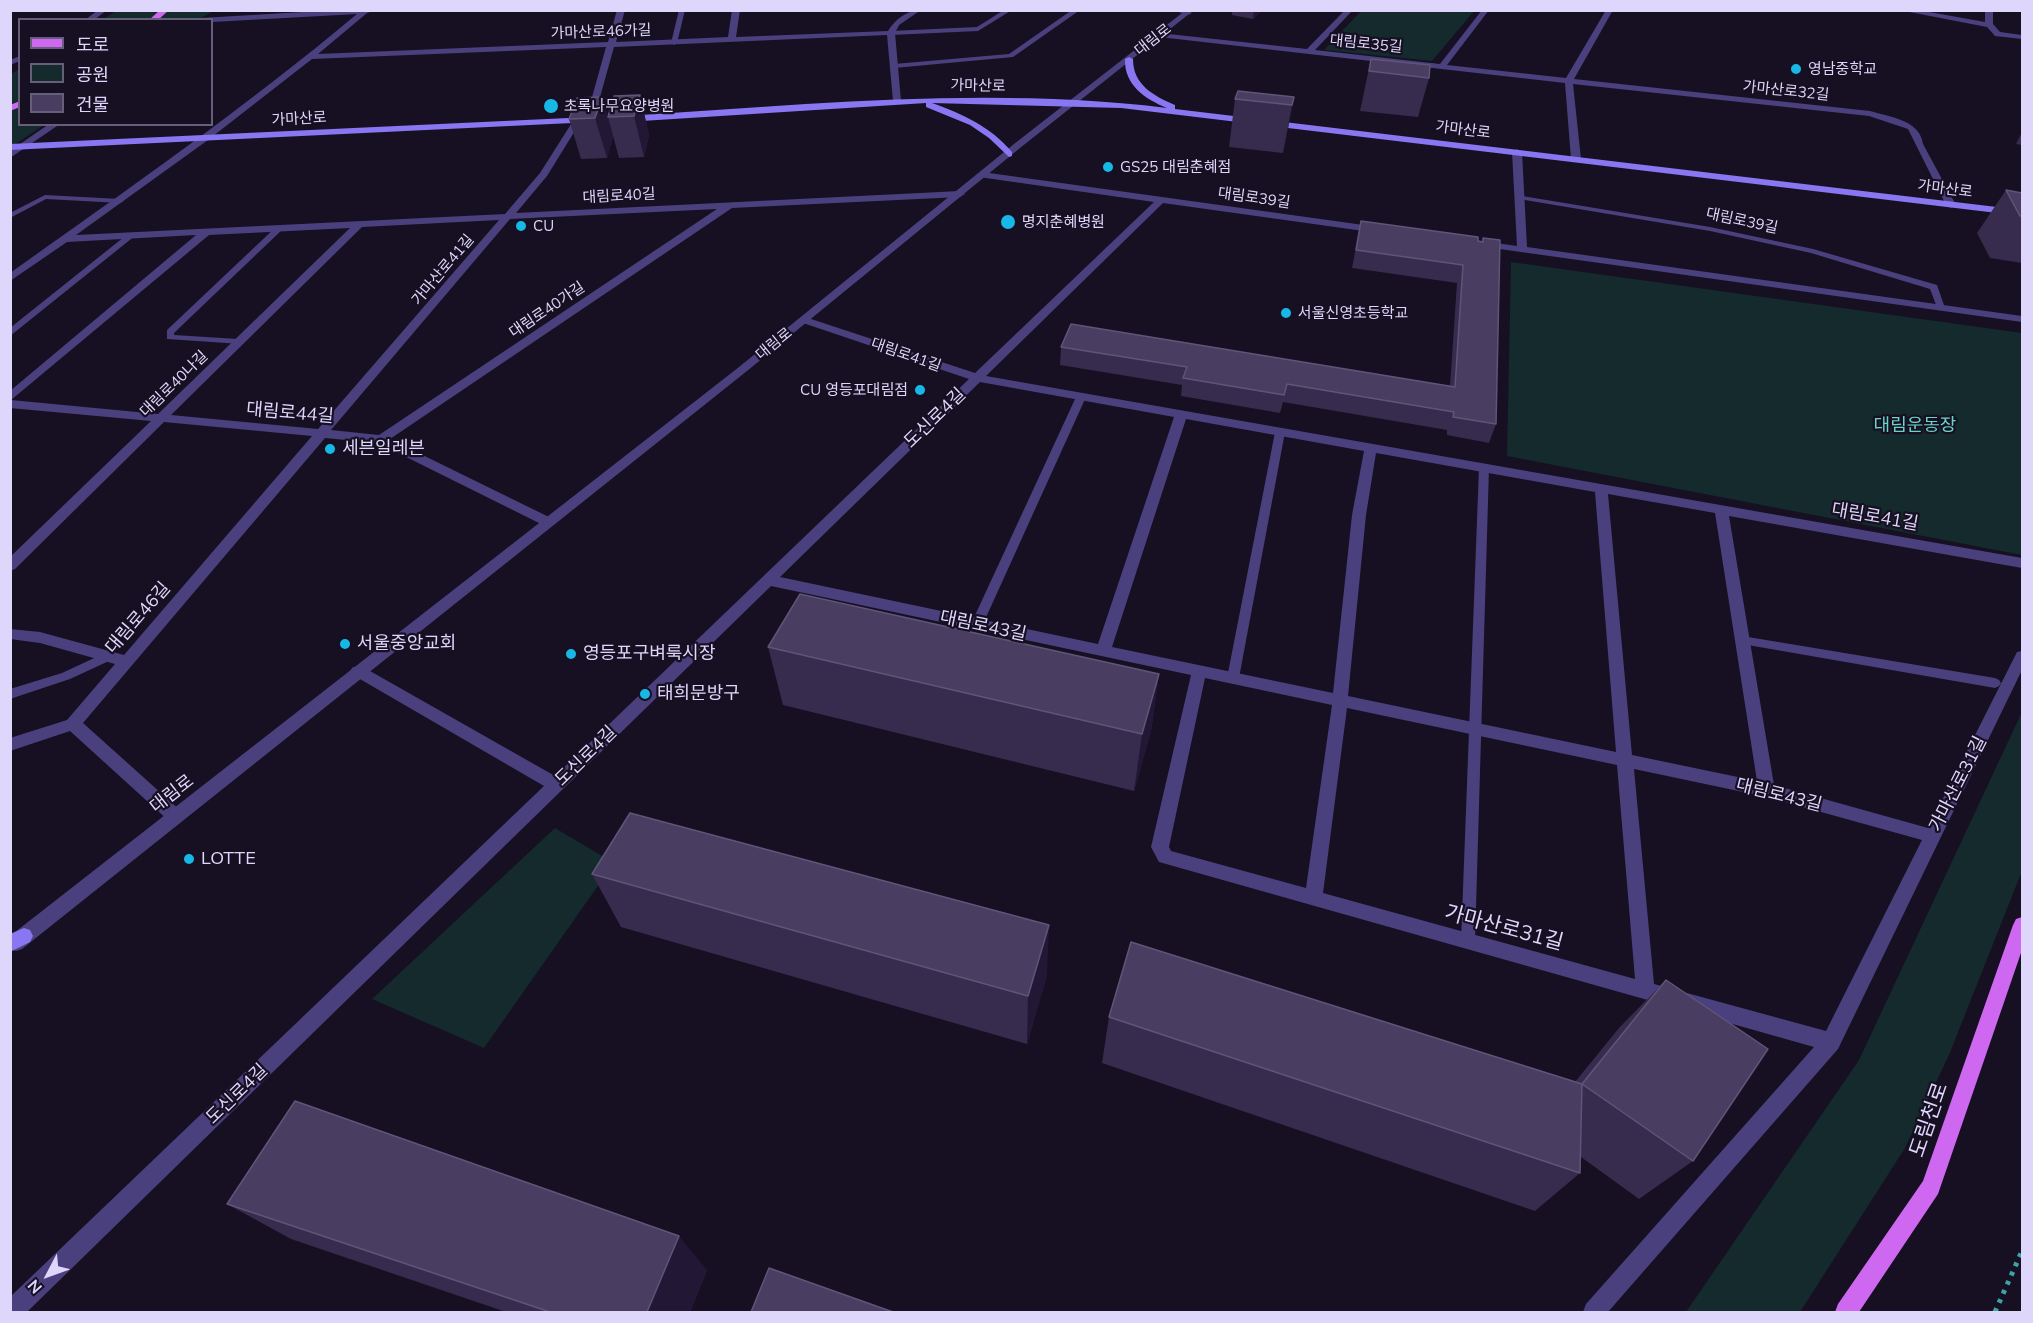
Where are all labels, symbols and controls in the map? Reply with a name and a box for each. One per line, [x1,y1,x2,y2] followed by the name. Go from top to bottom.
[18,18,213,126] legend
[1131,20,1175,60] street label: 대림로
[550,21,652,43] street label: 가마산로46가길
[1329,31,1403,57] street label: 대림로35길
[76,33,109,56] text: 도로
[1808,60,1877,78] place label: 영남중학교
[1789,62,1803,76] marker: 영남중학교
[76,63,109,86] text: 공원
[950,77,1006,95] street label: 가마산로
[1742,78,1830,104] street label: 가마산로32길
[76,93,109,116] text: 건물
[542,97,560,115] marker: 초록나무요양병원
[564,97,674,115] place label: 초록나무요양병원
[271,109,327,129] street label: 가마산로
[1435,118,1491,142] street label: 가마산로
[1120,158,1231,176] place label: GS25 대림춘혜점
[1101,160,1115,174] marker: GS25 대림춘혜점
[1917,177,1973,201] street label: 가마산로
[1217,184,1291,212] street label: 대림로39길
[582,185,656,207] street label: 대림로40길
[1704,205,1780,237] street label: 대림로39길
[999,213,1017,231] marker: 명지춘혜병원
[1022,213,1105,231] place label: 명지춘혜병원
[533,217,554,235] place label: CU
[514,219,528,233] marker: CU
[408,231,478,309] street label: 가마산로41길
[506,278,588,342] street label: 대림로40가길
[1298,304,1408,322] place label: 서울신영초등학교
[1279,306,1293,320] marker: 서울신영초등학교
[752,324,796,364] street label: 대림로
[868,335,944,375] street label: 대림로41길
[136,347,212,421] street label: 대림로40나길
[800,381,908,399] place label: CU 영등포대림점
[900,383,970,453] street label: 도신로4길
[913,383,927,397] marker: CU 영등포대림점
[245,398,335,428] street label: 대림로44길
[1874,415,1956,437] park label: 대림운동장
[342,438,425,460] place label: 세븐일레븐
[323,442,337,456] marker: 세븐일레븐
[1830,499,1920,535] street label: 대림로41길
[101,578,175,658] street label: 대림로46길
[938,606,1028,646] street label: 대림로43길
[357,633,456,655] place label: 서울중앙교회
[338,637,352,651] marker: 서울중앙교회
[583,643,715,665] place label: 영등포구벼룩시장
[564,647,578,661] marker: 영등포구벼룩시장
[657,683,740,705] place label: 태희문방구
[638,687,652,701] marker: 태희문방구
[551,721,621,791] street label: 도신로4길
[1925,733,1991,835] street label: 가마산로31길
[146,770,198,818] street label: 대림로
[1734,774,1824,816] street label: 대림로43길
[201,848,256,870] place label: LOTTE
[182,852,196,866] marker: LOTTE
[1442,900,1566,956] street label: 가마산로31길
[202,1059,272,1129] street label: 도신로4길
[1905,1079,1953,1161] street label: 도림천로
[18,1245,78,1305] north arrow
[23,1276,46,1298] text: N

